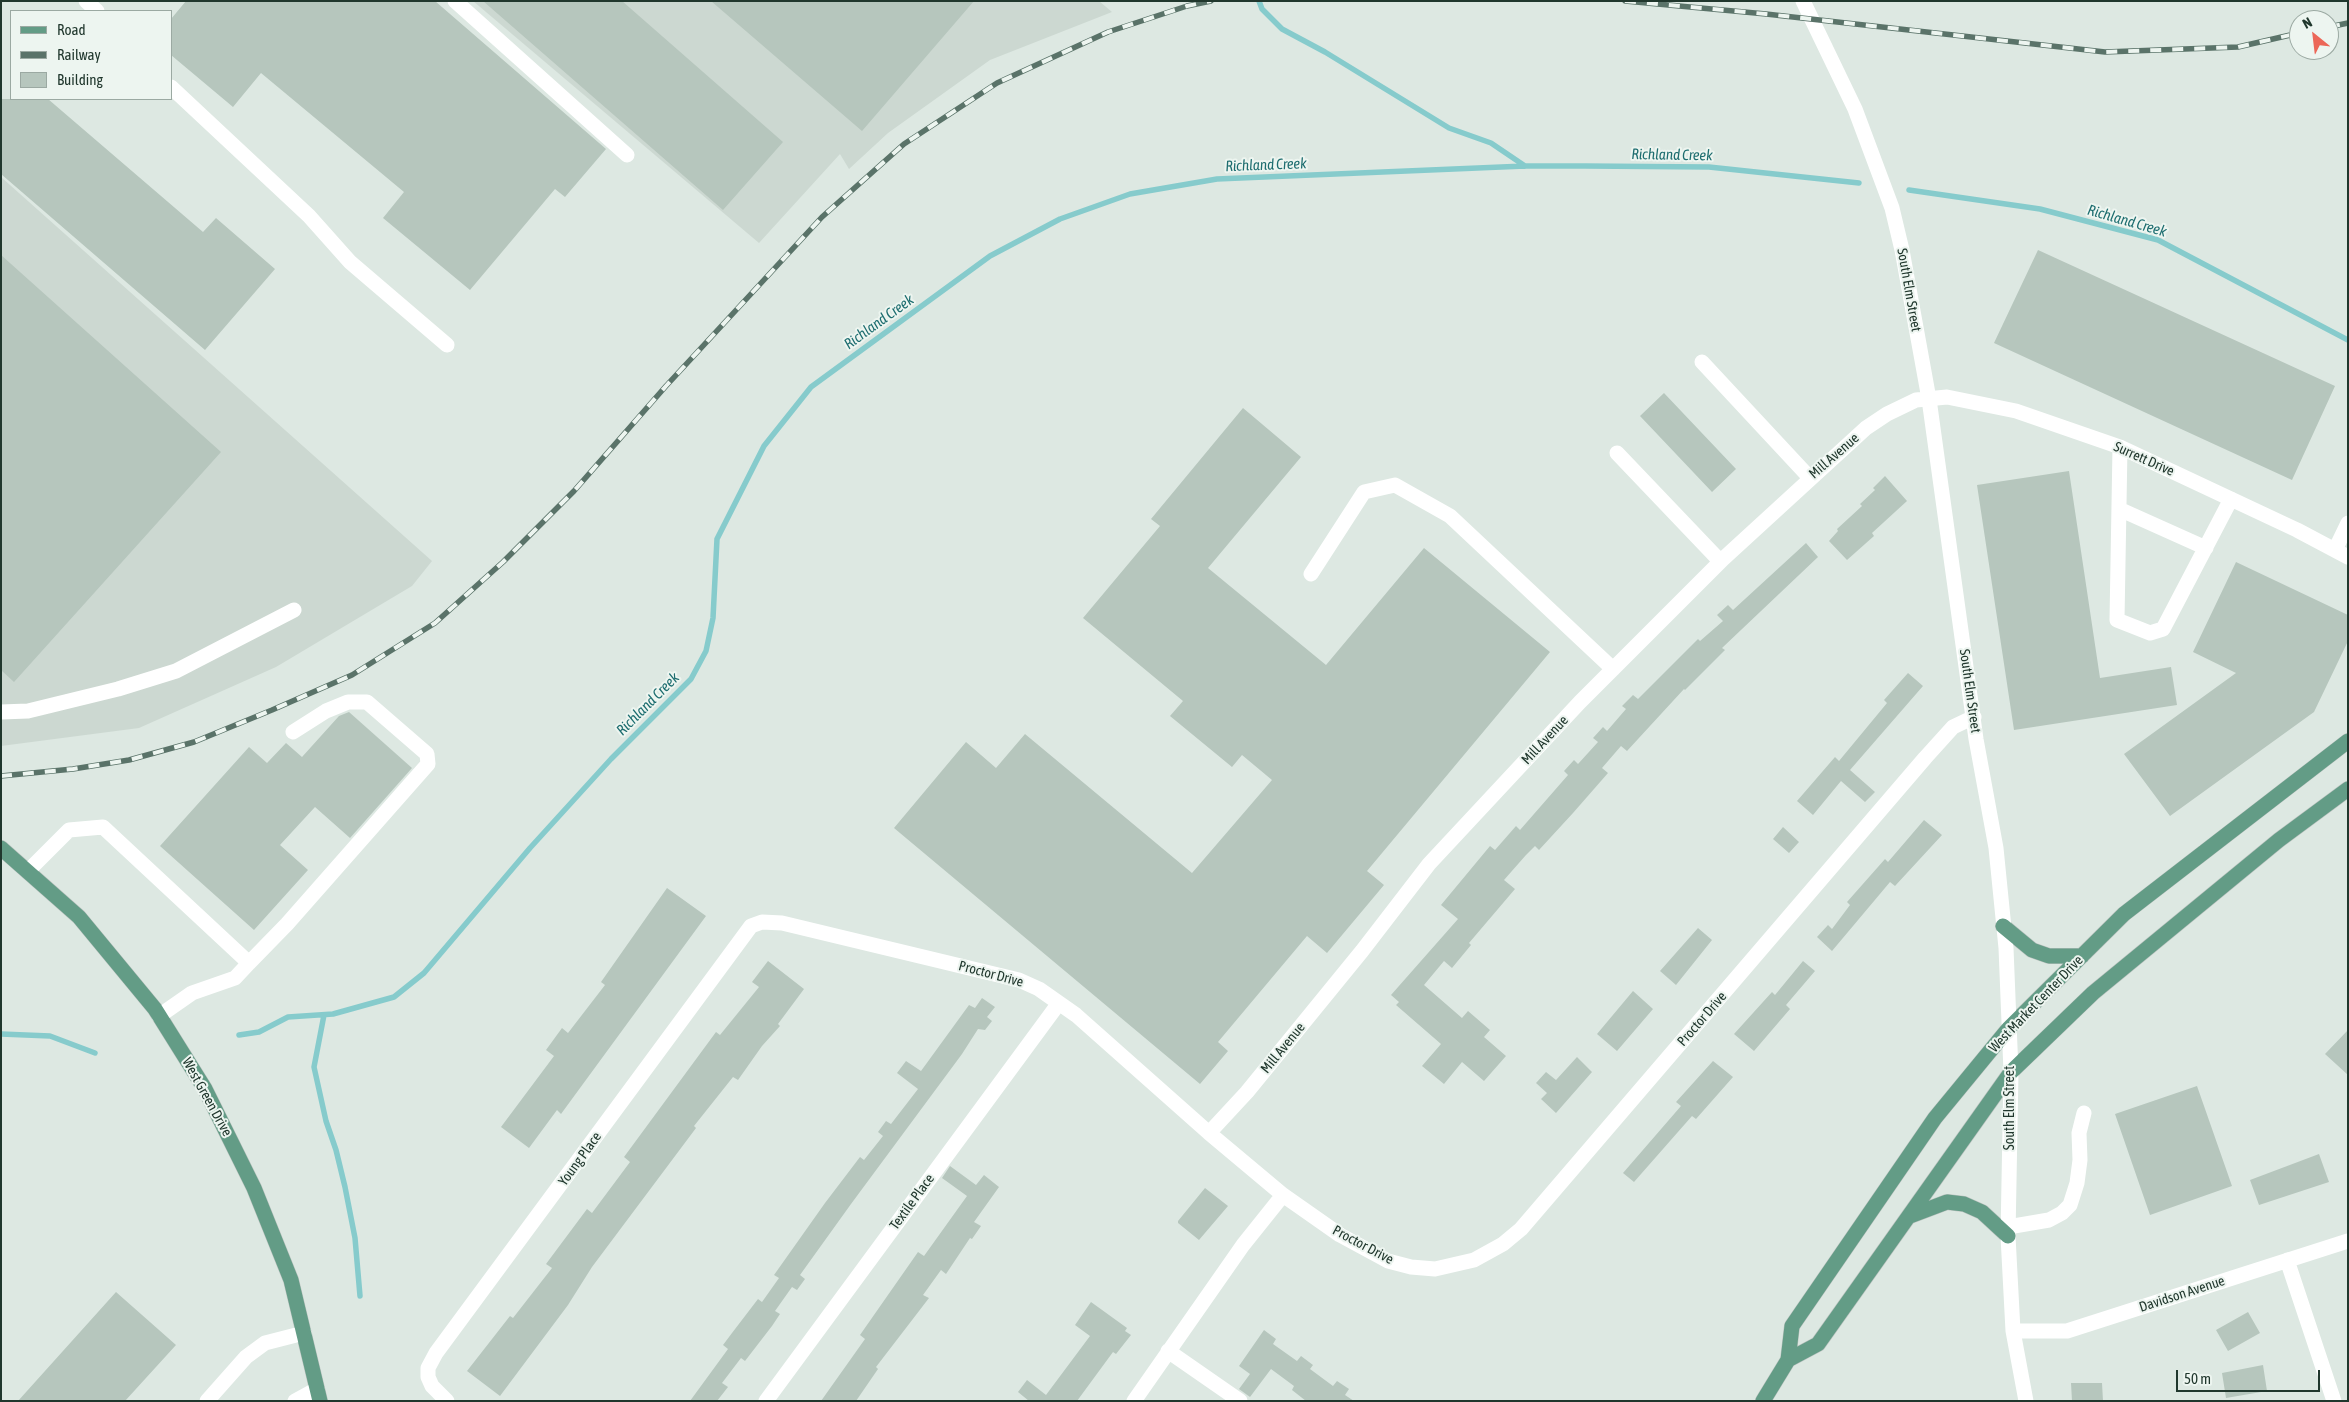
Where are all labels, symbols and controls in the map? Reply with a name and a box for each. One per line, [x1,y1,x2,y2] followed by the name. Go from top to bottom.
[10,10,172,100] legend
[2289,10,2339,60] north arrow
[2300,14,2315,32] text: N
[57,21,86,38] text: Road
[57,46,101,63] text: Railway
[57,71,103,88] text: Building
[1631,145,1713,165] water label: Richland Creek
[1225,155,1307,175] water label: Richland Creek
[2085,201,2169,241] water label: Richland Creek
[1893,247,1925,333] street label: South Elm Street
[841,291,917,353] water label: Richland Creek
[1806,430,1862,482] street label: Mill Avenue
[2111,438,2177,480] street label: Surrett Drive
[1956,648,1984,734] street label: South Elm Street
[613,669,683,739] water label: Richland Creek
[1518,712,1572,768] street label: Mill Avenue
[1985,952,2087,1056] street label: West Market Center Drive
[957,957,1025,991] street label: Proctor Drive
[1674,988,1730,1050] street label: Proctor Drive
[1257,1019,1309,1077] street label: Mill Avenue
[179,1055,235,1139] street label: West Green Drive
[2002,1066,2018,1150] street label: South Elm Street
[555,1129,605,1189] street label: Young Place
[886,1171,938,1233] street label: Textile Place
[1330,1222,1396,1268] street label: Proctor Drive
[2137,1272,2227,1316] street label: Davidson Avenue
[2179,1360,2323,1392] scale bar
[2184,1370,2211,1387] text: 50 m

